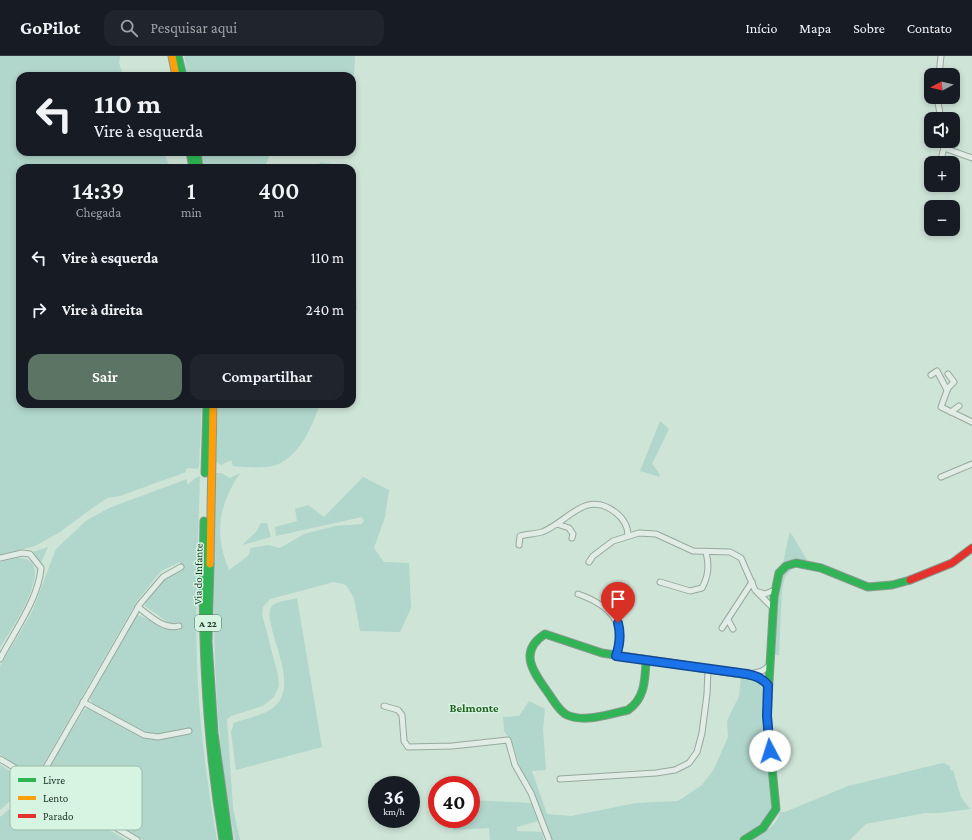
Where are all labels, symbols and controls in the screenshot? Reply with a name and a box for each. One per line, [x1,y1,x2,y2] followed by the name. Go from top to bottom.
[104,10,384,46] search box
[20,17,80,38] text: GoPilot
[118,17,140,39] icon: search
[150,20,237,36] text: Pesquisar aqui
[746,20,777,36] text: Início
[799,20,831,36] text: Mapa
[853,20,885,36] text: Sobre
[907,20,952,36] text: Contato
[924,68,960,104] north arrow
[924,68,960,236] map controls
[28,88,80,140] icon: left
[94,88,161,119] text: 110 m
[924,112,960,148] button: sound
[94,121,203,141] text: Vire à esquerda
[924,156,960,192] button: +
[73,177,124,204] text: 14:39
[187,177,196,204] text: 1
[258,177,299,204] text: 400
[924,200,960,236] button: −
[76,205,121,220] text: Chegada
[181,205,202,220] text: min
[274,205,284,220] text: m
[28,247,50,269] icon: left
[62,250,158,266] text: Vire à esquerda
[311,250,344,266] text: 110 m
[28,299,50,321] icon: right
[62,302,143,318] text: Vire à direita
[306,302,344,318] text: 240 m
[28,354,182,400] button: Sair
[190,354,344,400] button: Compartilhar
[191,543,205,605] street label: Via do Infante
[601,582,635,623] pin
[607,588,629,610] icon: arrive
[195,615,221,631] road number: A 22
[449,701,499,715] district label: Belmonte
[749,730,791,772] position arrow
[10,766,142,830] legend
[43,774,65,786] text: Livre
[428,776,480,828] speed limit sign: 40
[384,786,404,808] text: 36
[43,792,69,804] text: Lento
[383,806,405,817] text: km/h
[43,810,74,822] text: Parado

